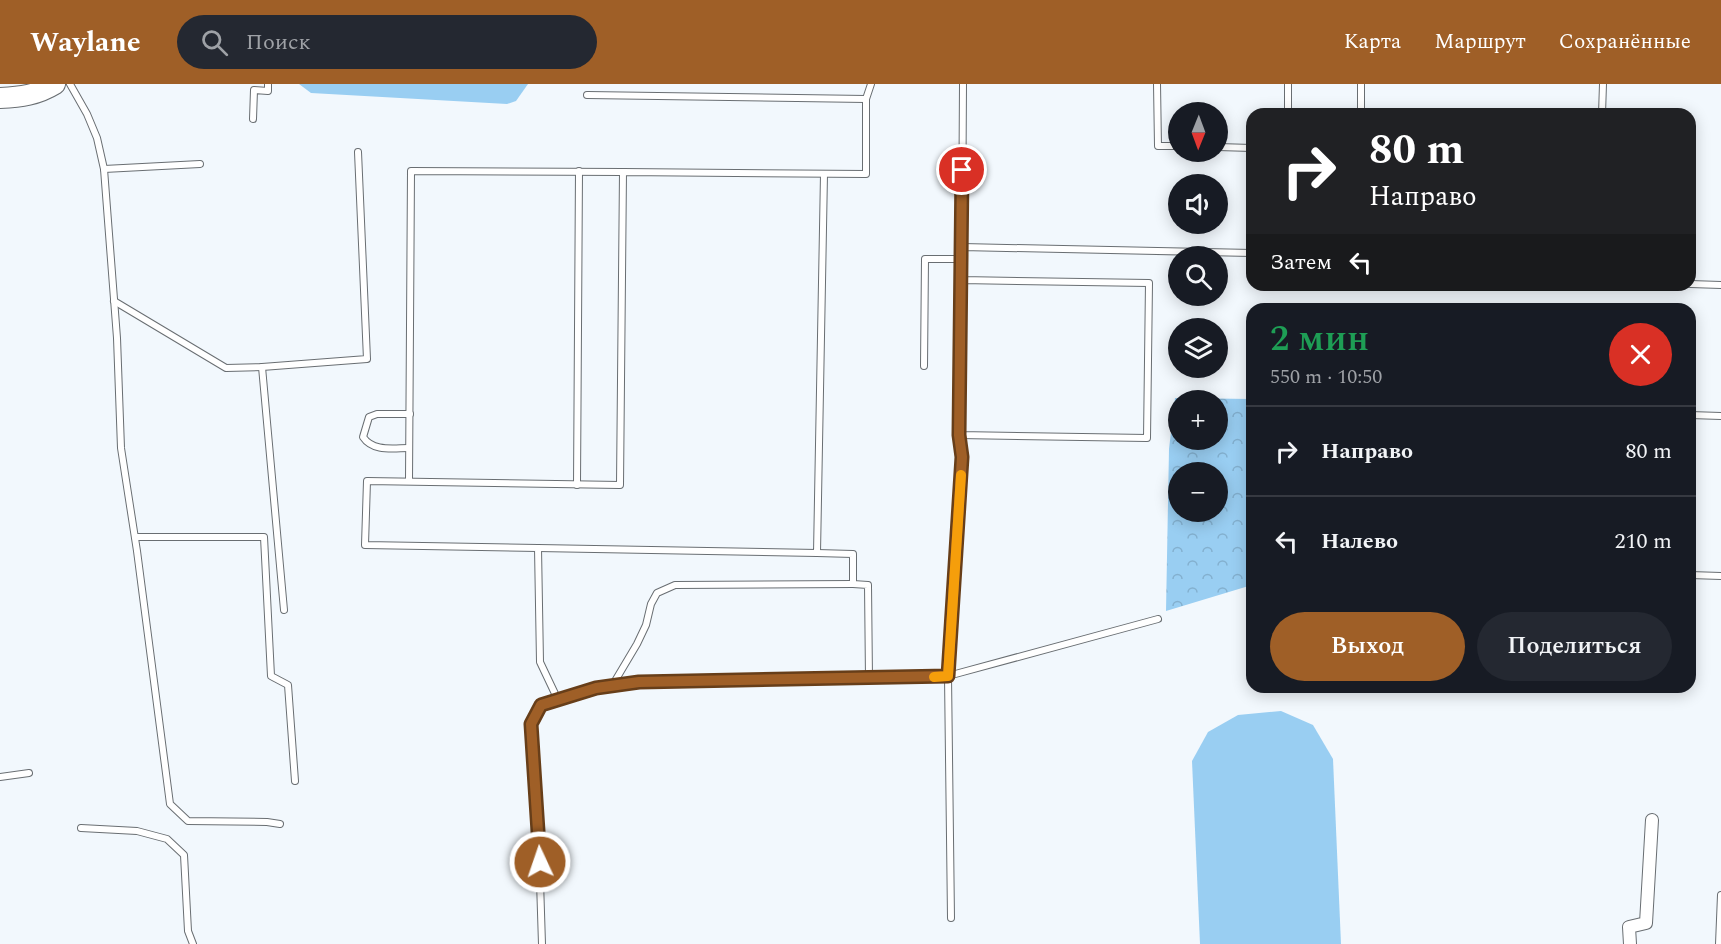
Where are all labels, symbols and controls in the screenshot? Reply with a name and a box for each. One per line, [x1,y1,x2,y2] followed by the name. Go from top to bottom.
[177,15,597,69] search box
[30,21,141,64] text: Waylane
[198,26,231,59] icon: search
[246,26,311,59] text: Поиск
[1344,26,1401,58] text: Карта
[1434,26,1526,58] text: Маршрут
[1559,26,1691,58] text: Сохранённые
[1168,102,1228,162] north arrow
[1168,102,1228,522] map controls
[1369,119,1464,182] text: 80 m
[1270,132,1348,210] icon: right
[936,144,987,195] pin
[945,153,978,186] icon: arrive
[1168,174,1228,234] button: sound
[1369,176,1477,218] text: Направо
[1168,246,1228,306] button: search
[1270,246,1332,279] text: Затем
[1344,246,1377,279] icon: left
[1270,312,1369,367] text: 2 мин
[1168,318,1228,378] button: layers
[1609,323,1672,386] button: close
[1270,362,1382,392] text: 550 m · 10:50
[1168,390,1228,450] button: +
[1270,435,1303,468] icon: right
[1321,435,1413,468] text: Направо
[1626,435,1672,468] text: 80 m
[1168,462,1228,522] button: −
[1270,525,1303,558] icon: left
[1321,525,1398,558] text: Налево
[1615,525,1672,558] text: 210 m
[1270,612,1465,681] button: Выход
[1477,612,1672,681] button: Поделиться
[508,830,572,894] position arrow

